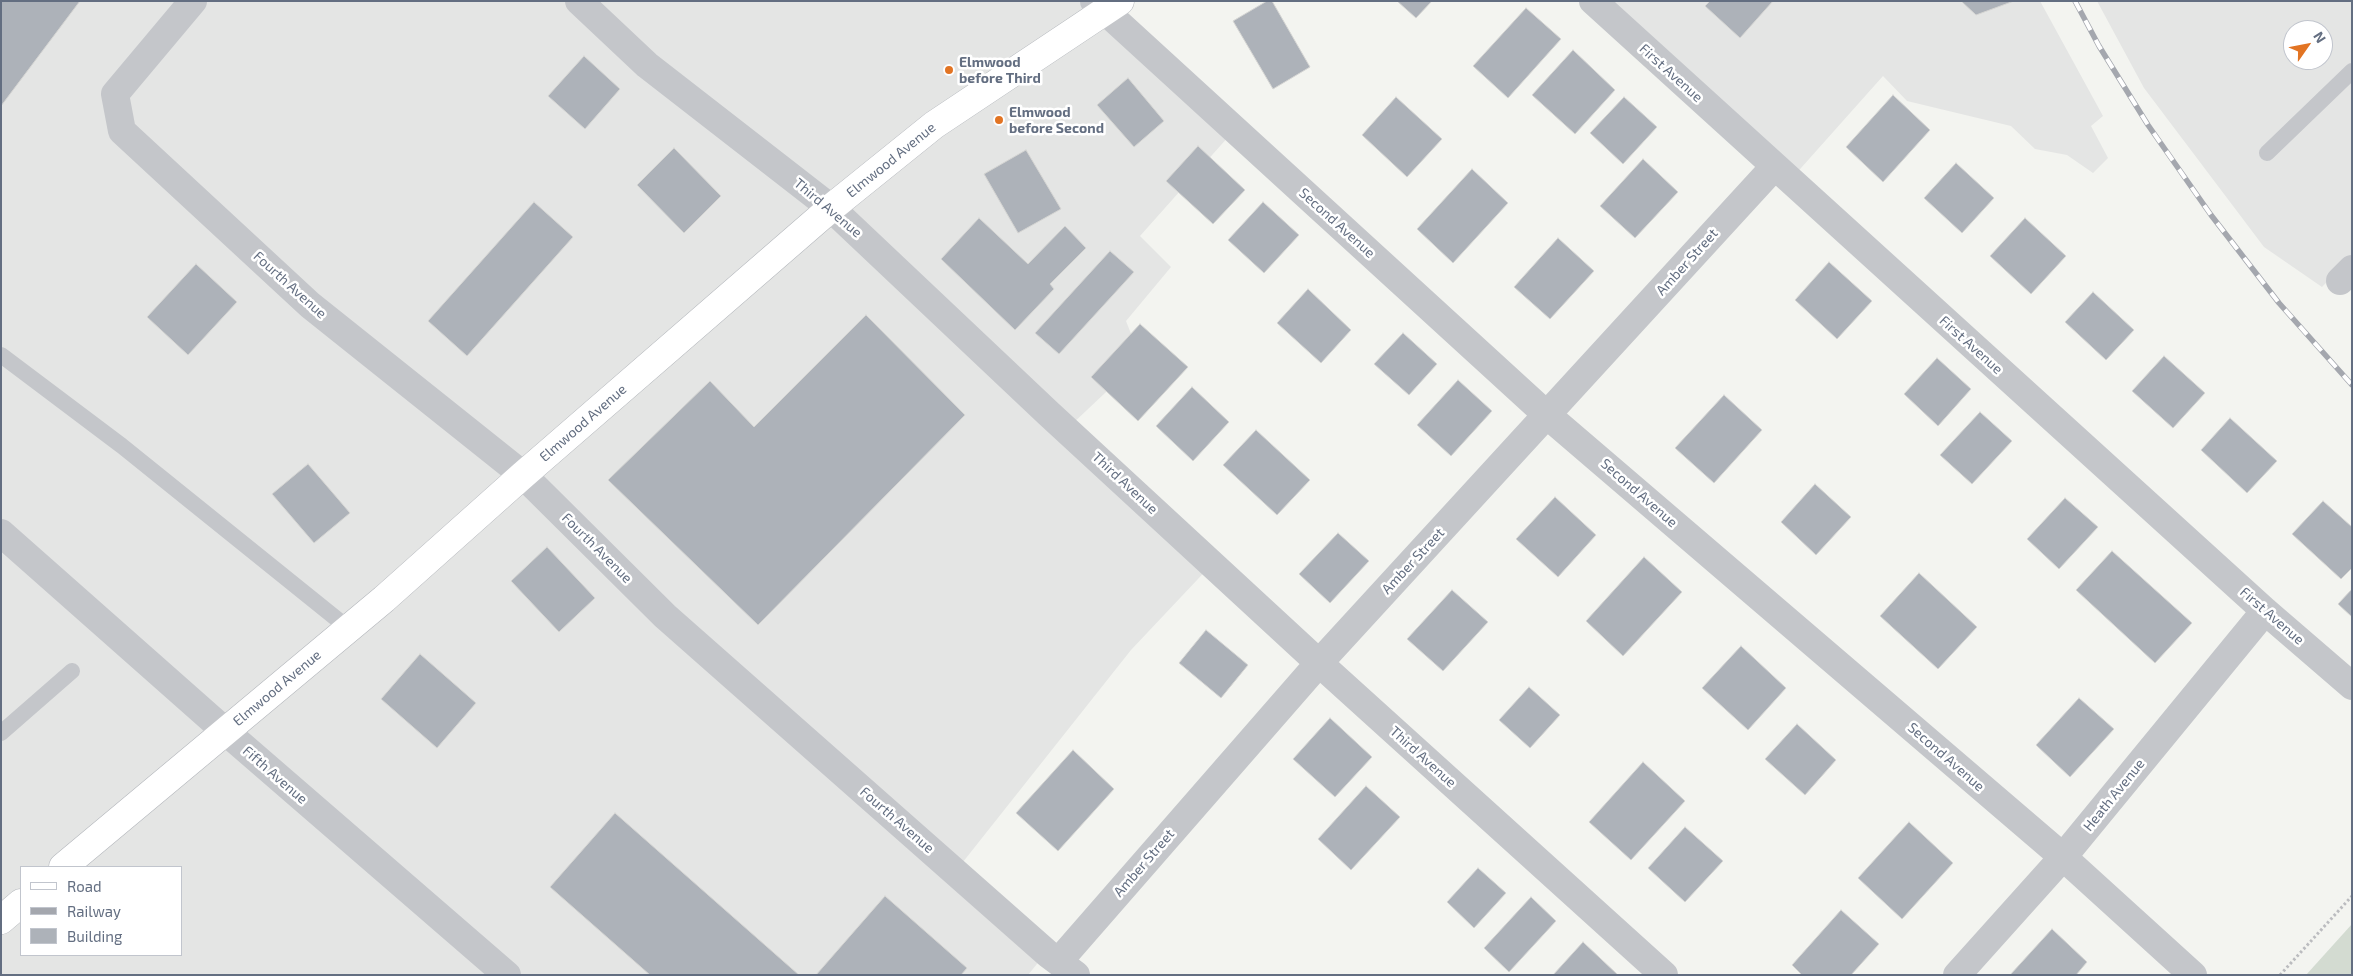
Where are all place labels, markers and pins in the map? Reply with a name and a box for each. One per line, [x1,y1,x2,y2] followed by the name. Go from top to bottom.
[959,54,1041,86] place label: Elmwood before Third
[943,64,955,76] marker: Elmwood before Third
[1009,104,1104,136] place label: Elmwood before Second
[993,114,1005,126] marker: Elmwood before Second

